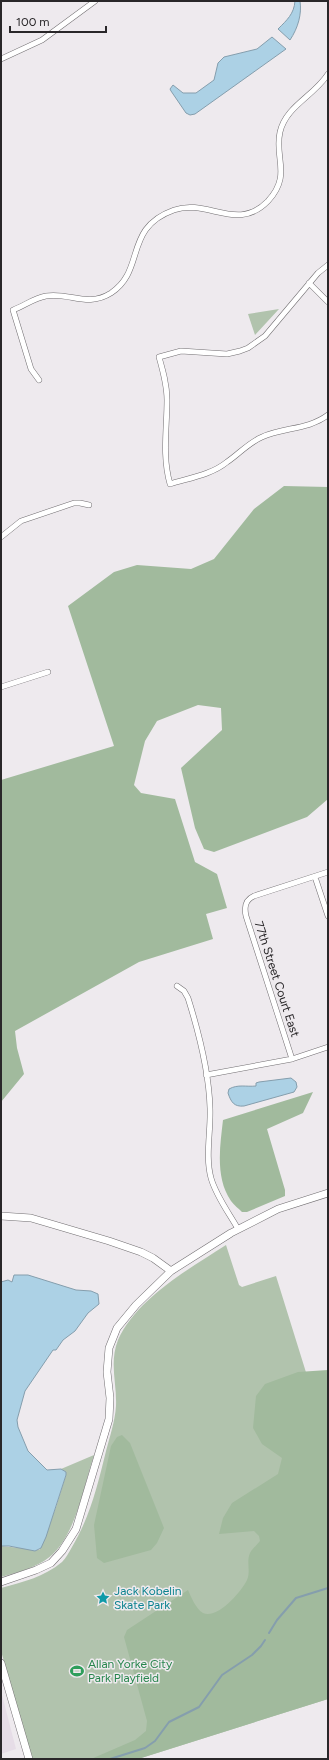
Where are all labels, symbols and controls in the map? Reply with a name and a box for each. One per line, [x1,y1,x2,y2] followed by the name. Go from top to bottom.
[10,8,106,34] scale bar
[16,15,50,29] text: 100 m
[252,919,302,1039] street label: 77th Street Court East
[114,1584,182,1612] place label: Jack Kobelin Skate Park
[95,1590,111,1606] place icon: Jack Kobelin Skate Park
[88,1657,173,1685] place label: Allan Yorke City Park Playfield
[69,1663,85,1679] sports icon: Allan Yorke City Park Playfield

